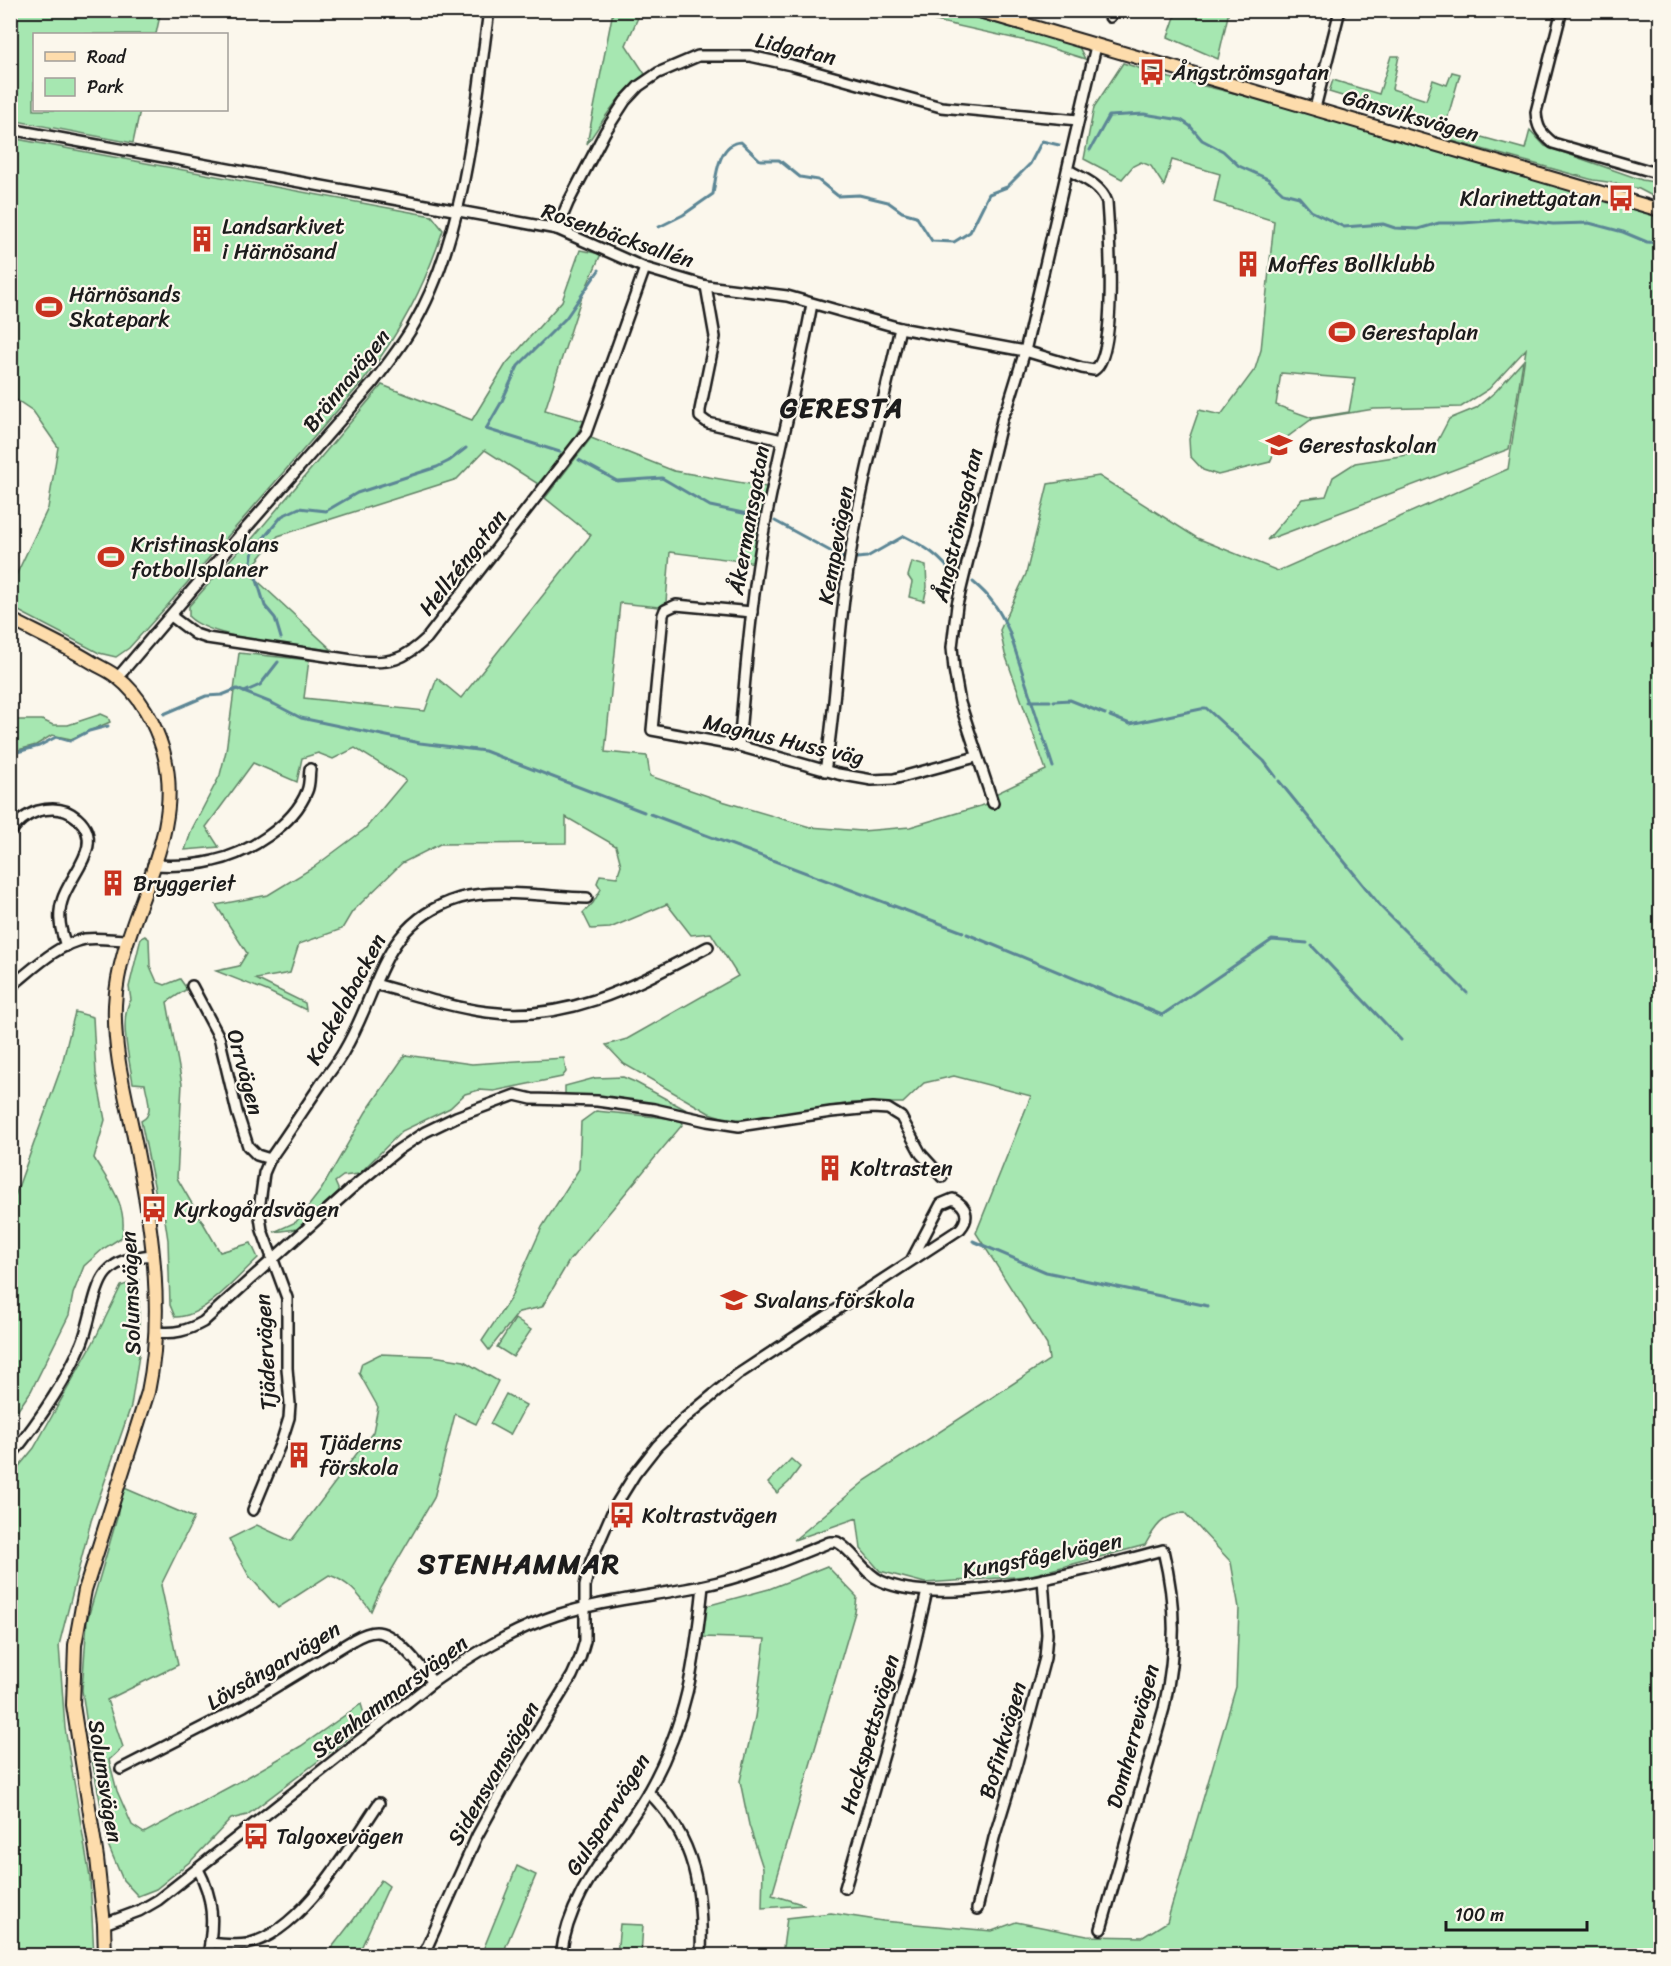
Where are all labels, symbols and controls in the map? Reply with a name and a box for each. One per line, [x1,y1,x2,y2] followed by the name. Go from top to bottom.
[752,20,840,77] street label: Lidgatan
[33,33,228,111] legend
[87,41,127,73] text: Road
[1171,53,1329,92] place label: Ångströmsgatan
[1137,57,1167,87] bus stop icon: Ångströmsgatan
[87,71,124,103] text: Park
[1338,77,1484,154] street label: Gånsviksvägen
[1460,179,1601,218] place label: Klarinettgatan
[1606,183,1636,213] bus stop icon: Klarinettgatan
[536,191,699,280] street label: Rosenbäcksallén
[222,207,345,271] place label: Landsarkivet i Härnösand
[187,224,217,254] building icon: Landsarkivet i Härnösand
[1268,245,1435,284] place label: Moffes Bollklubb
[1233,249,1263,279] building icon: Moffes Bollklubb
[69,275,180,339] place label: Härnösands Skatepark
[34,292,64,322] sports icon: Härnösands Skatepark
[1362,313,1478,352] place label: Gerestaplan
[1327,317,1357,347] sports icon: Gerestaplan
[292,320,401,441] street label: Brännavägen
[780,383,904,432] district label: GERESTA
[1299,426,1437,465] place label: Gerestaskolan
[1264,430,1294,460] school or university icon: Gerestaskolan
[716,442,781,599] street label: Åkermansgatan
[921,444,994,607] street label: Ångströmsgatan
[806,483,865,607] street label: Kempevägen
[408,500,517,624] street label: Hellzéngatan
[131,525,279,589] place label: Kristinaskolans fotbollsplaner
[96,542,126,572] sports icon: Kristinaskolans fotbollsplaner
[699,702,868,777] street label: Magnus Huss väg
[133,864,237,903] place label: Bryggeriet
[98,868,128,898] building icon: Bryggeriet
[294,926,397,1072] street label: Kackelabacken
[215,1025,276,1120] street label: Orrvägen
[850,1149,953,1188] place label: Koltrasten
[815,1153,845,1183] building icon: Koltrasten
[174,1190,339,1229] place label: Kyrkogårdsvägen
[139,1194,169,1224] bus stop icon: Kyrkogårdsvägen
[109,1230,152,1356] street label: Solumsvägen
[754,1281,915,1320] place label: Svalans förskola
[719,1285,749,1315] school or university icon: Svalans förskola
[243,1293,288,1411] street label: Tjädervägen
[319,1423,403,1487] place label: Tjäderns förskola
[284,1440,314,1470] building icon: Tjäderns förskola
[642,1496,777,1535] place label: Koltrastvägen
[607,1500,637,1530] bus stop icon: Koltrastvägen
[959,1521,1126,1590] street label: Kungsfågelvägen
[417,1539,620,1588] district label: STENHAMMAR
[198,1610,348,1721] street label: Lövsångarvägen
[302,1624,476,1769] street label: Stenhammarsvägen
[828,1650,911,1819] street label: Hackspettsvägen
[1094,1659,1171,1813] street label: Domherrevägen
[967,1677,1038,1803] street label: Bofinkvägen
[436,1694,551,1853] street label: Sidensvansvägen
[77,1717,134,1845] street label: Solumsvägen
[554,1745,661,1883] street label: Gulsparvvägen
[276,1817,403,1856] place label: Talgoxevägen
[241,1821,271,1851] bus stop icon: Talgoxevägen
[1446,1894,1587,1932] scale bar
[1455,1899,1504,1931] text: 100 m

